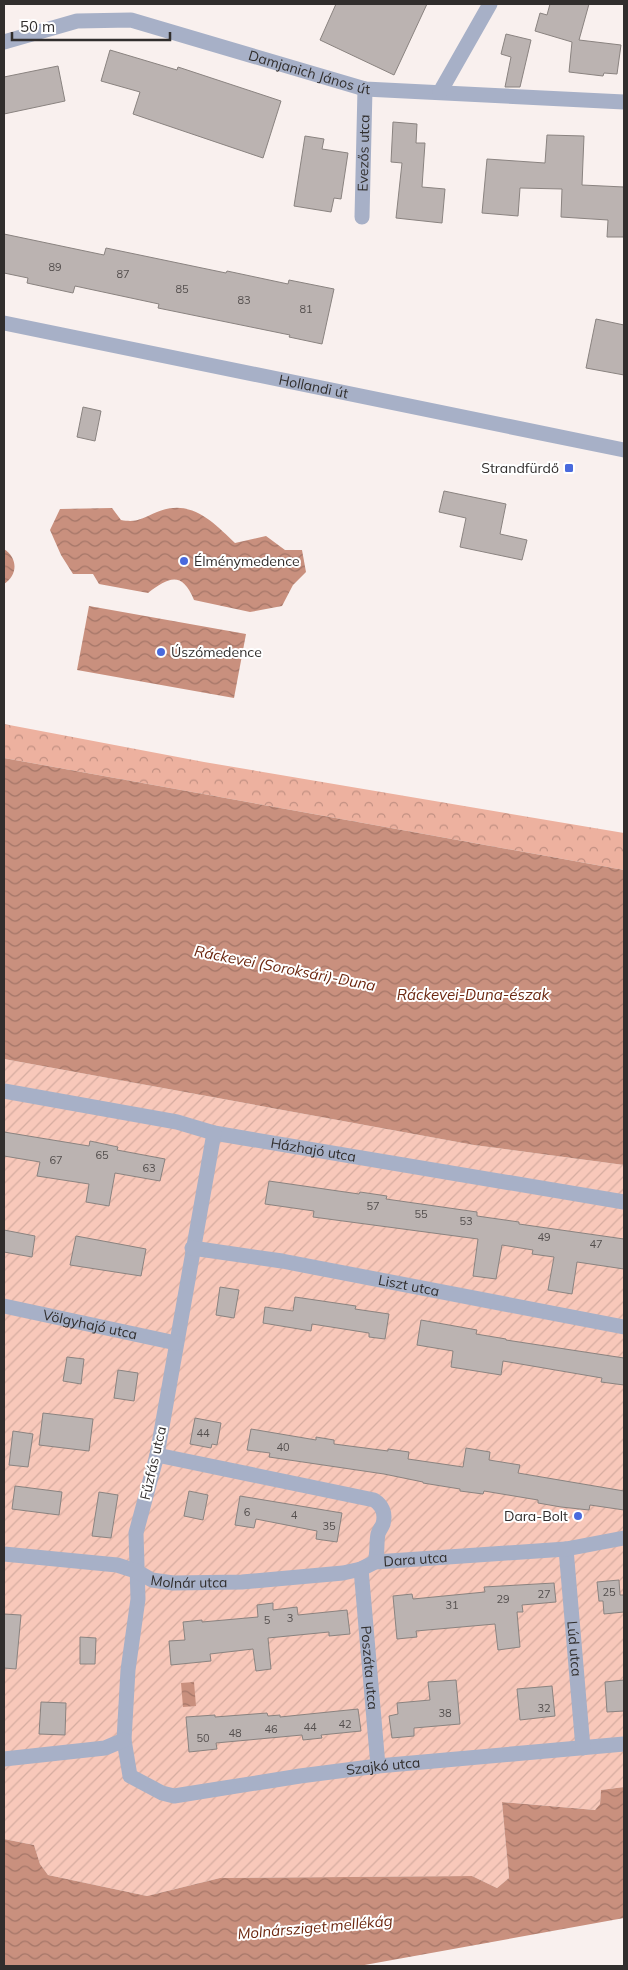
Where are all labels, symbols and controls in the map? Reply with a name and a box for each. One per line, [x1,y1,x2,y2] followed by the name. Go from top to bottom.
[12,10,170,42] scale bar
[20,17,55,36] text: 50 m
[246,46,371,98] street label: Damjanich János út
[354,114,373,192] street label: Evezős utca
[48,260,62,274] house number: 89
[116,267,130,281] house number: 87
[175,282,189,296] house number: 85
[237,293,251,307] house number: 83
[299,302,313,316] house number: 81
[277,371,350,402] street label: Hollandi út
[481,459,559,477] place label: Strandfürdő
[563,462,575,474] marker: Strandfürdő
[194,552,300,570] place label: Élménymedence
[178,555,190,567] marker: Élménymedence
[171,643,262,661] place label: Úszómedence
[155,646,167,658] marker: Úszómedence
[193,941,377,995] water label: Ráckevei (Soroksári)-Duna
[397,985,551,1004] water label: Ráckevei-Duna-észak
[269,1134,357,1166] street label: Házhajó utca
[95,1148,109,1162] house number: 65
[49,1153,63,1167] house number: 67
[142,1161,156,1175] house number: 63
[366,1199,380,1213] house number: 57
[414,1207,428,1221] house number: 55
[459,1214,473,1228] house number: 53
[537,1230,551,1244] house number: 49
[589,1237,603,1251] house number: 47
[377,1271,441,1300] street label: Liszt utca
[41,1306,139,1343] street label: Völgyhajó utca
[136,1424,170,1502] street label: Fűzfás utca
[196,1426,210,1440] house number: 44
[276,1440,290,1454] house number: 40
[244,1505,251,1519] house number: 6
[504,1507,568,1525] place label: Dara-Bolt
[291,1508,298,1522] house number: 4
[572,1510,584,1522] marker: Dara-Bolt
[322,1519,336,1533] house number: 35
[383,1548,448,1570] street label: Dara utca
[149,1571,228,1592] street label: Molnár utca
[602,1585,616,1599] house number: 25
[537,1587,551,1601] house number: 27
[496,1592,510,1606] house number: 29
[445,1598,459,1612] house number: 31
[287,1611,293,1625] house number: 3
[264,1613,271,1627] house number: 5
[563,1620,586,1677] street label: Lúd utca
[357,1625,382,1711] street label: Poszáta utca
[537,1701,551,1715] house number: 32
[438,1706,452,1720] house number: 38
[338,1717,352,1731] house number: 42
[303,1720,317,1734] house number: 44
[264,1722,278,1736] house number: 46
[228,1726,242,1740] house number: 48
[196,1731,210,1745] house number: 50
[345,1753,421,1779] street label: Szajkó utca
[237,1911,393,1943] water label: Molnársziget mellékág

